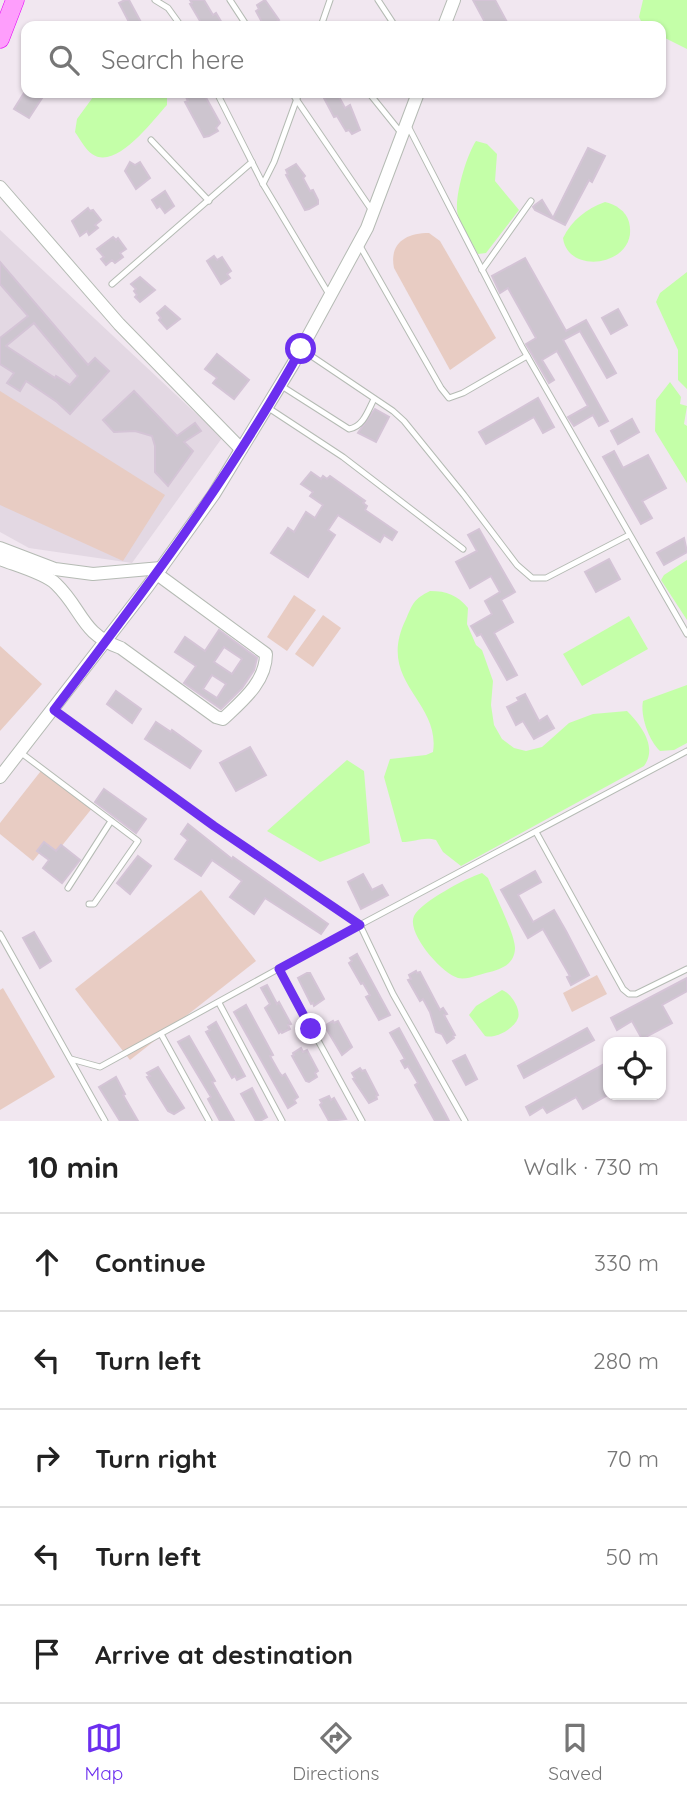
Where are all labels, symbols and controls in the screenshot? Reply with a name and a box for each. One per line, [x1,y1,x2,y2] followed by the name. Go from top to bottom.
[21,21,666,98] search box
[45,41,83,79] icon: search
[101,43,245,76] text: Search here
[285,333,316,364] route start
[295,1013,326,1044] route end
[603,1037,666,1100] map controls
[603,1037,666,1100] button: locate
[28,1148,119,1186] text: 10 min
[524,1152,659,1181] text: Walk · 730 m
[28,1243,66,1281] icon: ahead
[95,1246,206,1279] text: Continue
[594,1248,659,1277] text: 330 m
[28,1341,66,1379] icon: left
[95,1344,202,1377] text: Turn left
[593,1346,659,1375] text: 280 m
[28,1439,66,1477] icon: right
[95,1442,217,1475] text: Turn right
[606,1444,659,1473] text: 70 m
[28,1537,66,1575] icon: left
[95,1540,202,1573] text: Turn left
[606,1542,659,1571] text: 50 m
[28,1635,66,1673] icon: arrive
[95,1638,353,1671] text: Arrive at destination
[85,1719,123,1785] tab: Map
[292,1719,379,1785] tab: Directions
[548,1719,603,1785] tab: Saved

